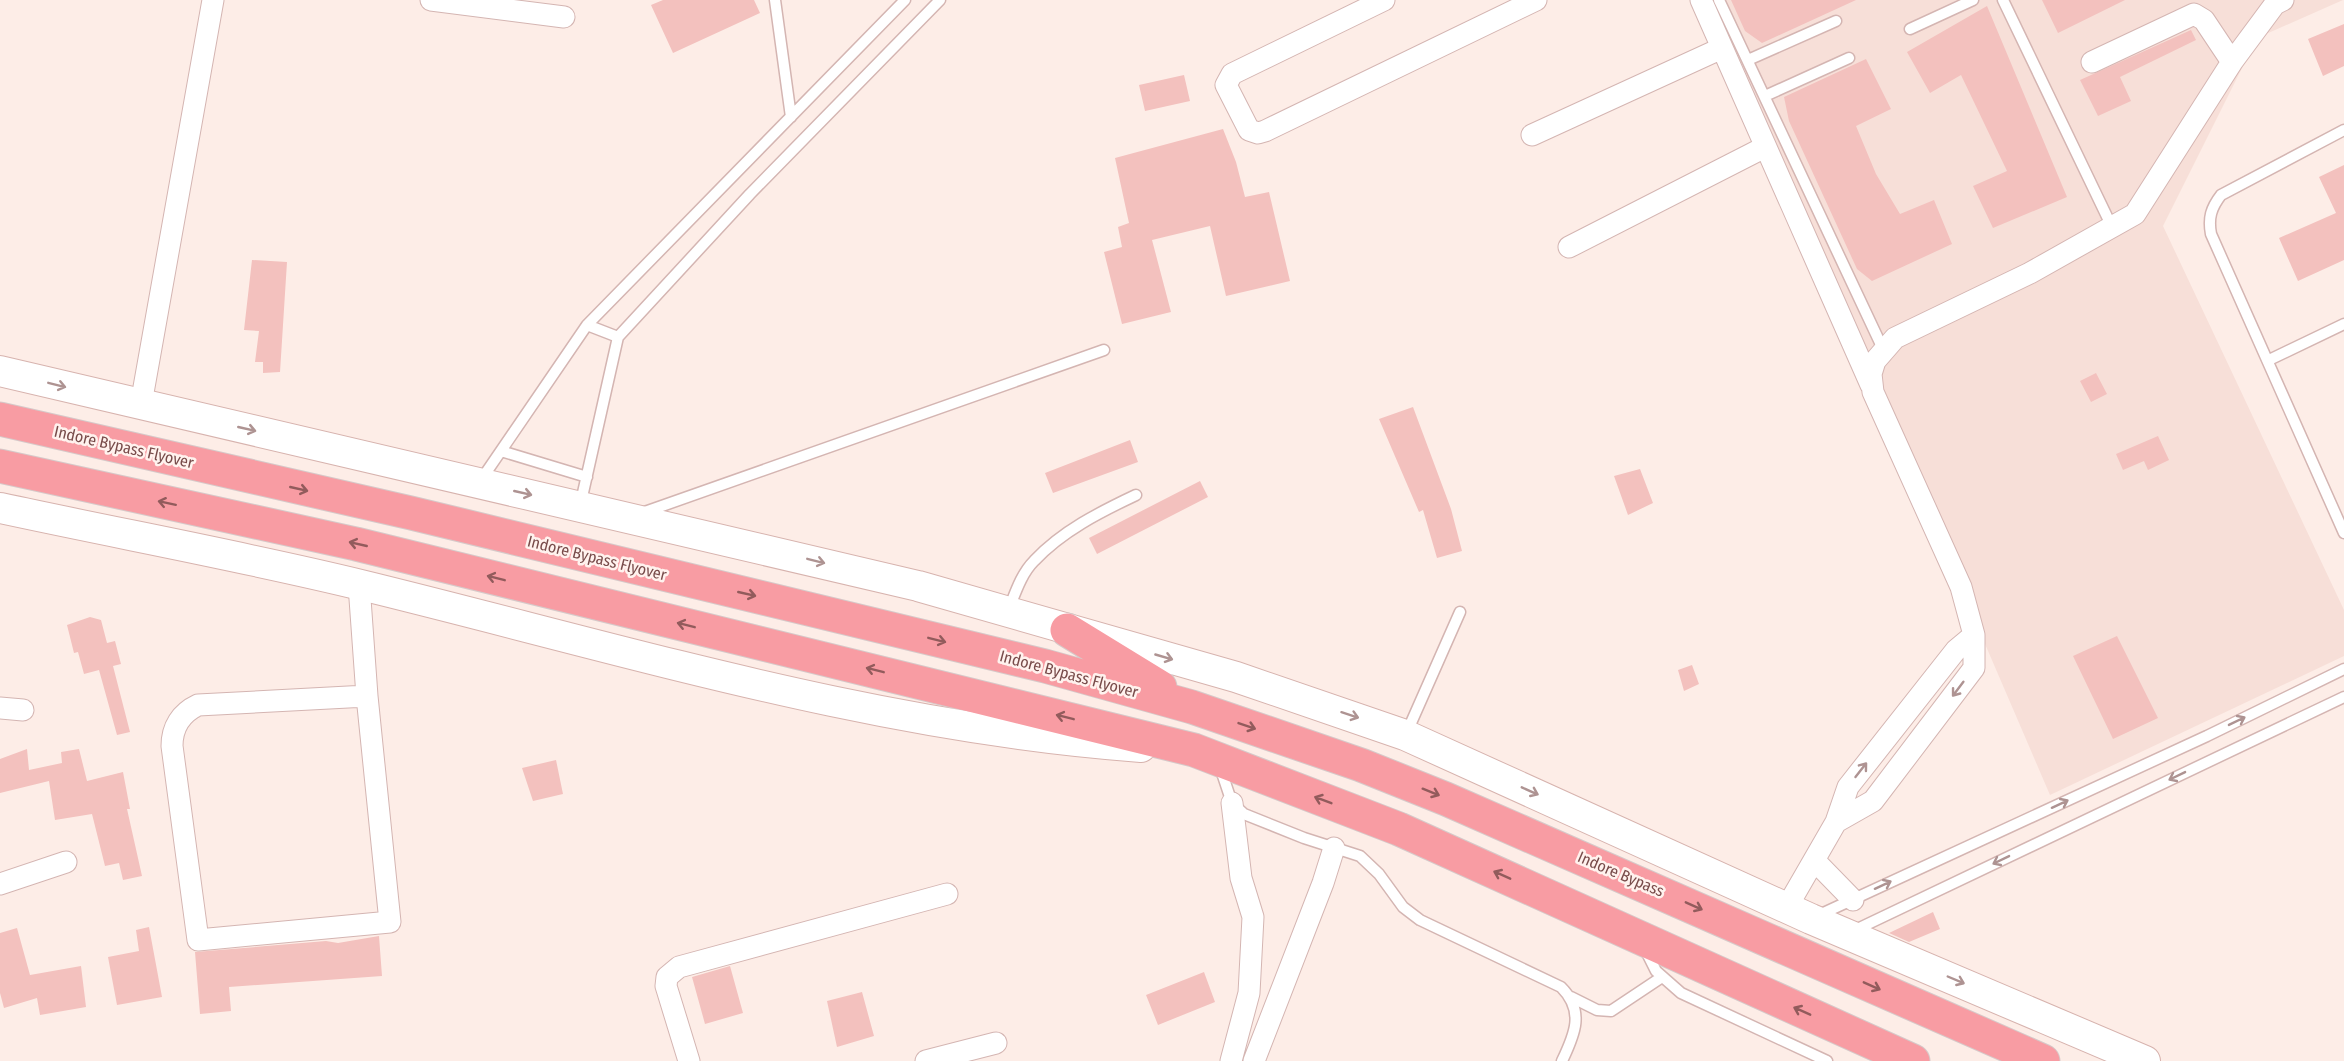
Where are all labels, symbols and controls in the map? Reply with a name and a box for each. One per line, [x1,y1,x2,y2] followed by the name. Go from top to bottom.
[47,379,66,391] one-way arrow
[52,422,196,472] street label: Indore Bypass Flyover
[237,423,256,435] one-way arrow
[288,484,308,495] one-way arrow
[513,488,533,499] one-way arrow
[158,496,177,508] one-way arrow
[526,532,669,585] street label: Indore Bypass Flyover
[348,538,367,550] one-way arrow
[806,556,825,568] one-way arrow
[487,572,506,584] one-way arrow
[738,589,757,601] one-way arrow
[676,618,695,630] one-way arrow
[927,634,946,646] one-way arrow
[998,646,1141,702] street label: Indore Bypass Flyover
[1154,652,1173,663] one-way arrow
[866,664,885,676] one-way arrow
[1952,680,1965,696] one-way arrow
[1340,710,1359,721] one-way arrow
[1055,711,1074,723] one-way arrow
[2228,715,2246,727] one-way arrow
[1237,721,1256,732] one-way arrow
[1854,762,1867,778] one-way arrow
[2169,770,2187,782] one-way arrow
[1520,786,1539,797] one-way arrow
[1421,788,1439,799] one-way arrow
[1314,793,1333,804] one-way arrow
[2051,797,2069,809] one-way arrow
[1575,847,1667,901] street label: Indore Bypass
[1993,855,2011,866] one-way arrow
[1494,869,1512,881] one-way arrow
[1874,879,1892,891] one-way arrow
[1684,901,1702,912] one-way arrow
[1946,975,1965,986] one-way arrow
[1862,980,1880,992] one-way arrow
[1794,1005,1812,1016] one-way arrow

